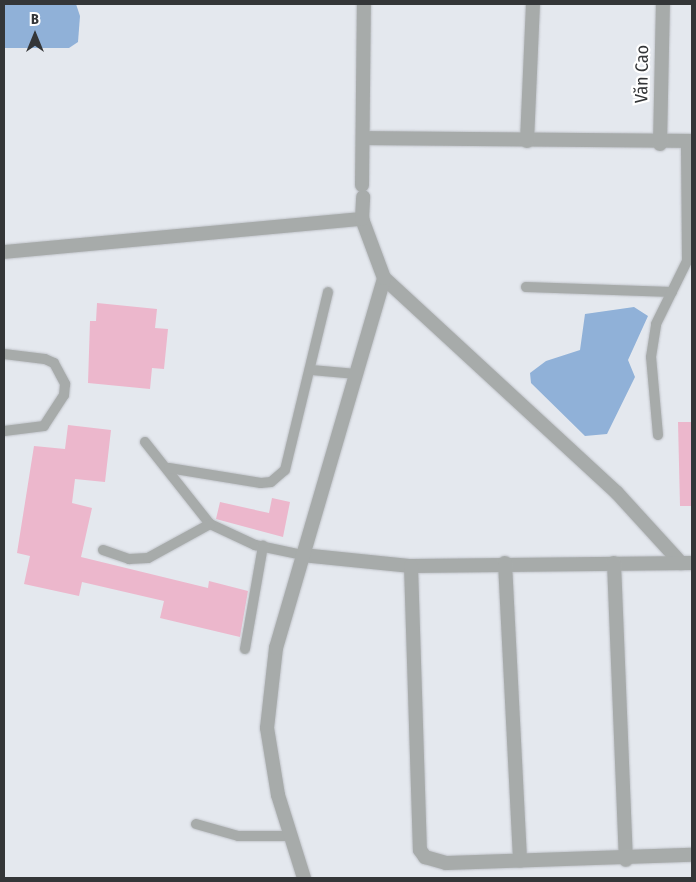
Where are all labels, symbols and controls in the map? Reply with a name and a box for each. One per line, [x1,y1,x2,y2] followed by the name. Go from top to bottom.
[10,10,60,60] north arrow
[31,11,39,28] text: B
[631,45,653,103] street label: Văn Cao

